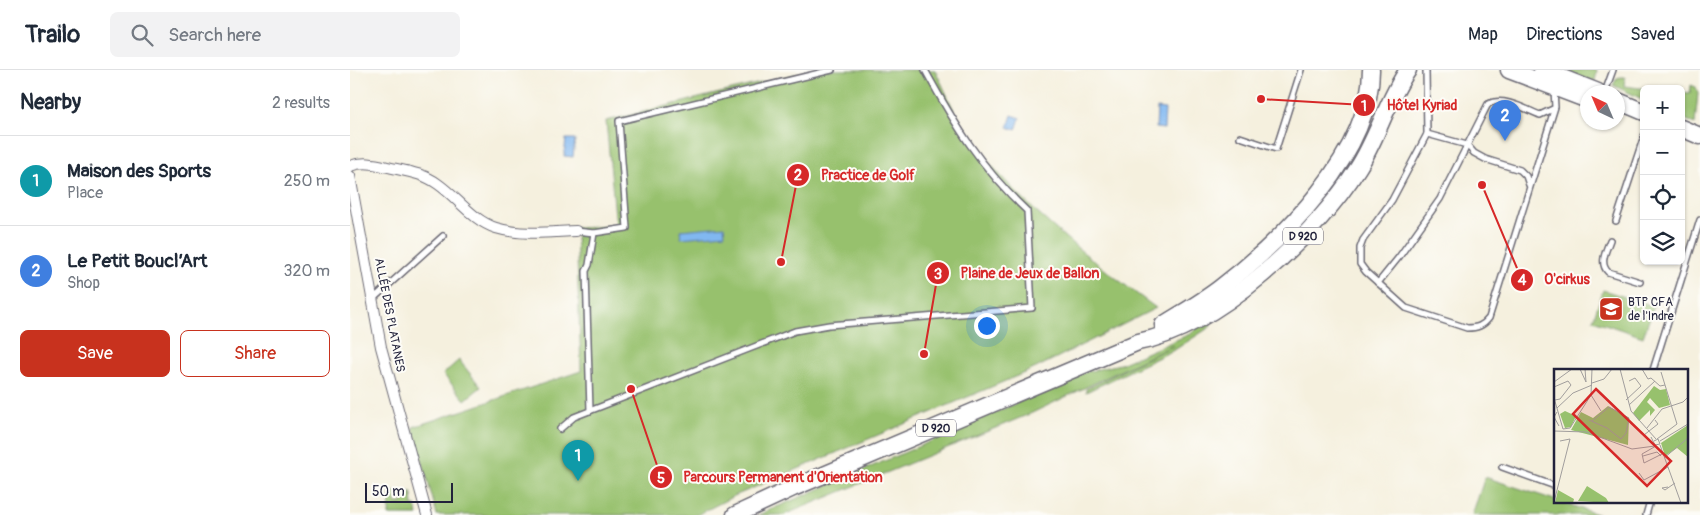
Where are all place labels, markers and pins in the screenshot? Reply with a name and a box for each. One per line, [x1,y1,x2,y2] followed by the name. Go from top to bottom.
[1351,91,1467,120] callout: Hôtel Kyriad
[1489,100,1521,141] pin: 2
[786,160,925,189] callout: Practice de Golf
[926,259,1110,288] callout: Plaine de Jeux de Ballon
[1510,265,1600,294] callout: O'cirkus
[1628,295,1674,324] place label: BTP CFA de l'Indre
[1598,296,1624,322] school or university icon: BTP CFA de l'Indre
[562,440,594,481] pin: 1
[648,463,893,492] callout: Parcours Permanent d'Orientation

